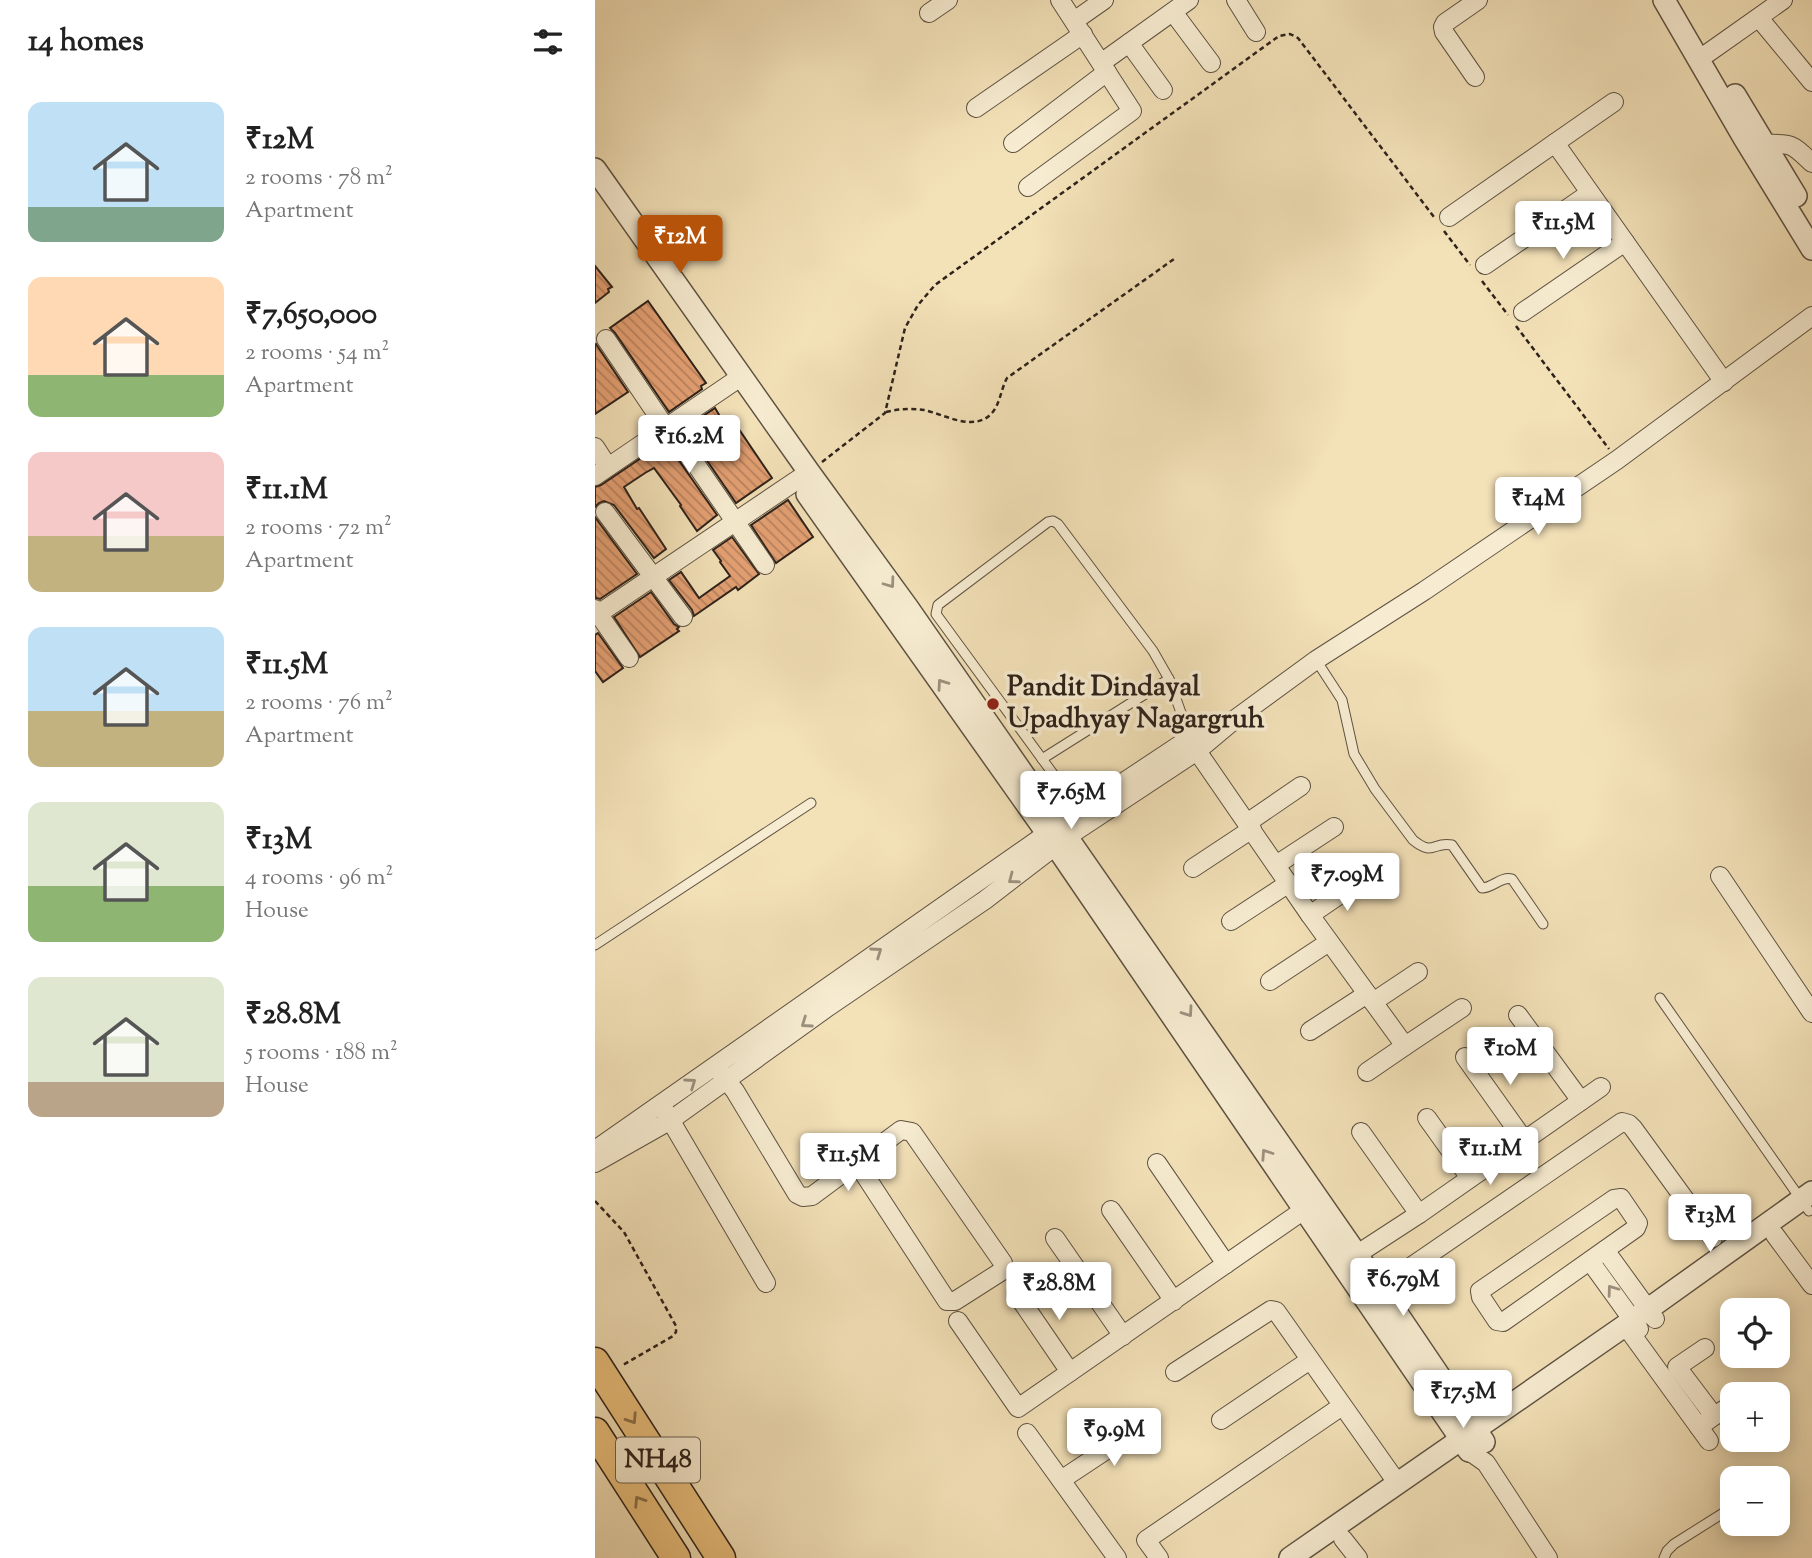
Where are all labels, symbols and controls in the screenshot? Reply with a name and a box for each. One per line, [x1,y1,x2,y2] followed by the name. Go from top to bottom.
[28,21,144,64] text: 14 homes
[529,23,567,61] icon: filters
[245,119,314,162] text: ₹12M
[84,130,168,214] icon: home
[245,162,393,195] text: 2 rooms · 78 m²
[245,195,354,228] text: Apartment
[1506,202,1620,261] pin: ₹11.5M
[1531,207,1595,240] text: ₹11.5M
[639,216,721,275] pin: ₹12M
[654,221,706,254] text: ₹12M
[245,294,377,337] text: ₹7,650,000
[84,305,168,389] icon: home
[245,337,389,370] text: 2 rooms · 54 m²
[245,370,354,403] text: Apartment
[632,416,746,475] pin: ₹16.2M
[654,421,724,454] text: ₹16.2M
[245,469,328,512] text: ₹11.1M
[1497,477,1579,537] pin: ₹14M
[84,480,168,564] icon: home
[1511,483,1565,516] text: ₹14M
[245,512,392,545] text: 2 rooms · 72 m²
[245,545,354,578] text: Apartment
[882,576,894,588] one-way arrow
[245,644,328,687] text: ₹11.5M
[84,655,168,739] icon: home
[1007,668,1265,740] place label: Pandit Dindayal Upadhyay Nagargruh
[938,679,950,692] one-way arrow
[245,687,393,720] text: 2 rooms · 76 m²
[985,696,1001,712] marker: Pandit Dindayal Upadhyay Nagargruh
[245,720,354,753] text: Apartment
[1014,772,1128,831] pin: ₹7.65M
[1036,777,1106,810] text: ₹7.65M
[245,819,312,862] text: ₹13M
[84,830,168,914] icon: home
[1290,853,1404,913] pin: ₹7.09M
[1310,859,1384,892] text: ₹7.09M
[245,862,393,895] text: 4 rooms · 96 m²
[1008,870,1021,883] one-way arrow
[245,895,309,928] text: House
[869,948,882,960] one-way arrow
[245,994,341,1037] text: ₹28.8M
[1180,1004,1192,1017] one-way arrow
[84,1005,168,1089] icon: home
[801,1015,814,1027] one-way arrow
[1469,1028,1551,1087] pin: ₹10M
[1483,1033,1537,1066] text: ₹10M
[245,1037,398,1070] text: 5 rooms · 188 m²
[245,1070,309,1103] text: House
[683,1079,696,1091] one-way arrow
[1433,1128,1547,1187] pin: ₹11.1M
[1458,1133,1522,1166] text: ₹11.1M
[791,1134,905,1193] pin: ₹11.5M
[816,1139,880,1172] text: ₹11.5M
[1262,1149,1274,1162] one-way arrow
[1669,1194,1751,1254] pin: ₹13M
[1684,1200,1736,1233] text: ₹13M
[1346,1258,1460,1318] pin: ₹6.79M
[1002,1262,1116,1322] pin: ₹28.8M
[1366,1264,1440,1297] text: ₹6.79M
[1022,1268,1096,1301] text: ₹28.8M
[1607,1285,1620,1298] one-way arrow
[1720,1298,1790,1536] map controls
[1720,1298,1790,1368] button: locate
[1406,1370,1520,1430] pin: ₹17.5M
[1430,1376,1496,1409] text: ₹17.5M
[1720,1382,1790,1452] button: +
[1065,1408,1163,1468] pin: ₹9.9M
[624,1412,637,1425] one-way arrow
[1083,1414,1145,1447] text: ₹9.9M
[616,1438,700,1483] road number: NH48
[1720,1466,1790,1536] button: −
[635,1495,648,1508] one-way arrow

